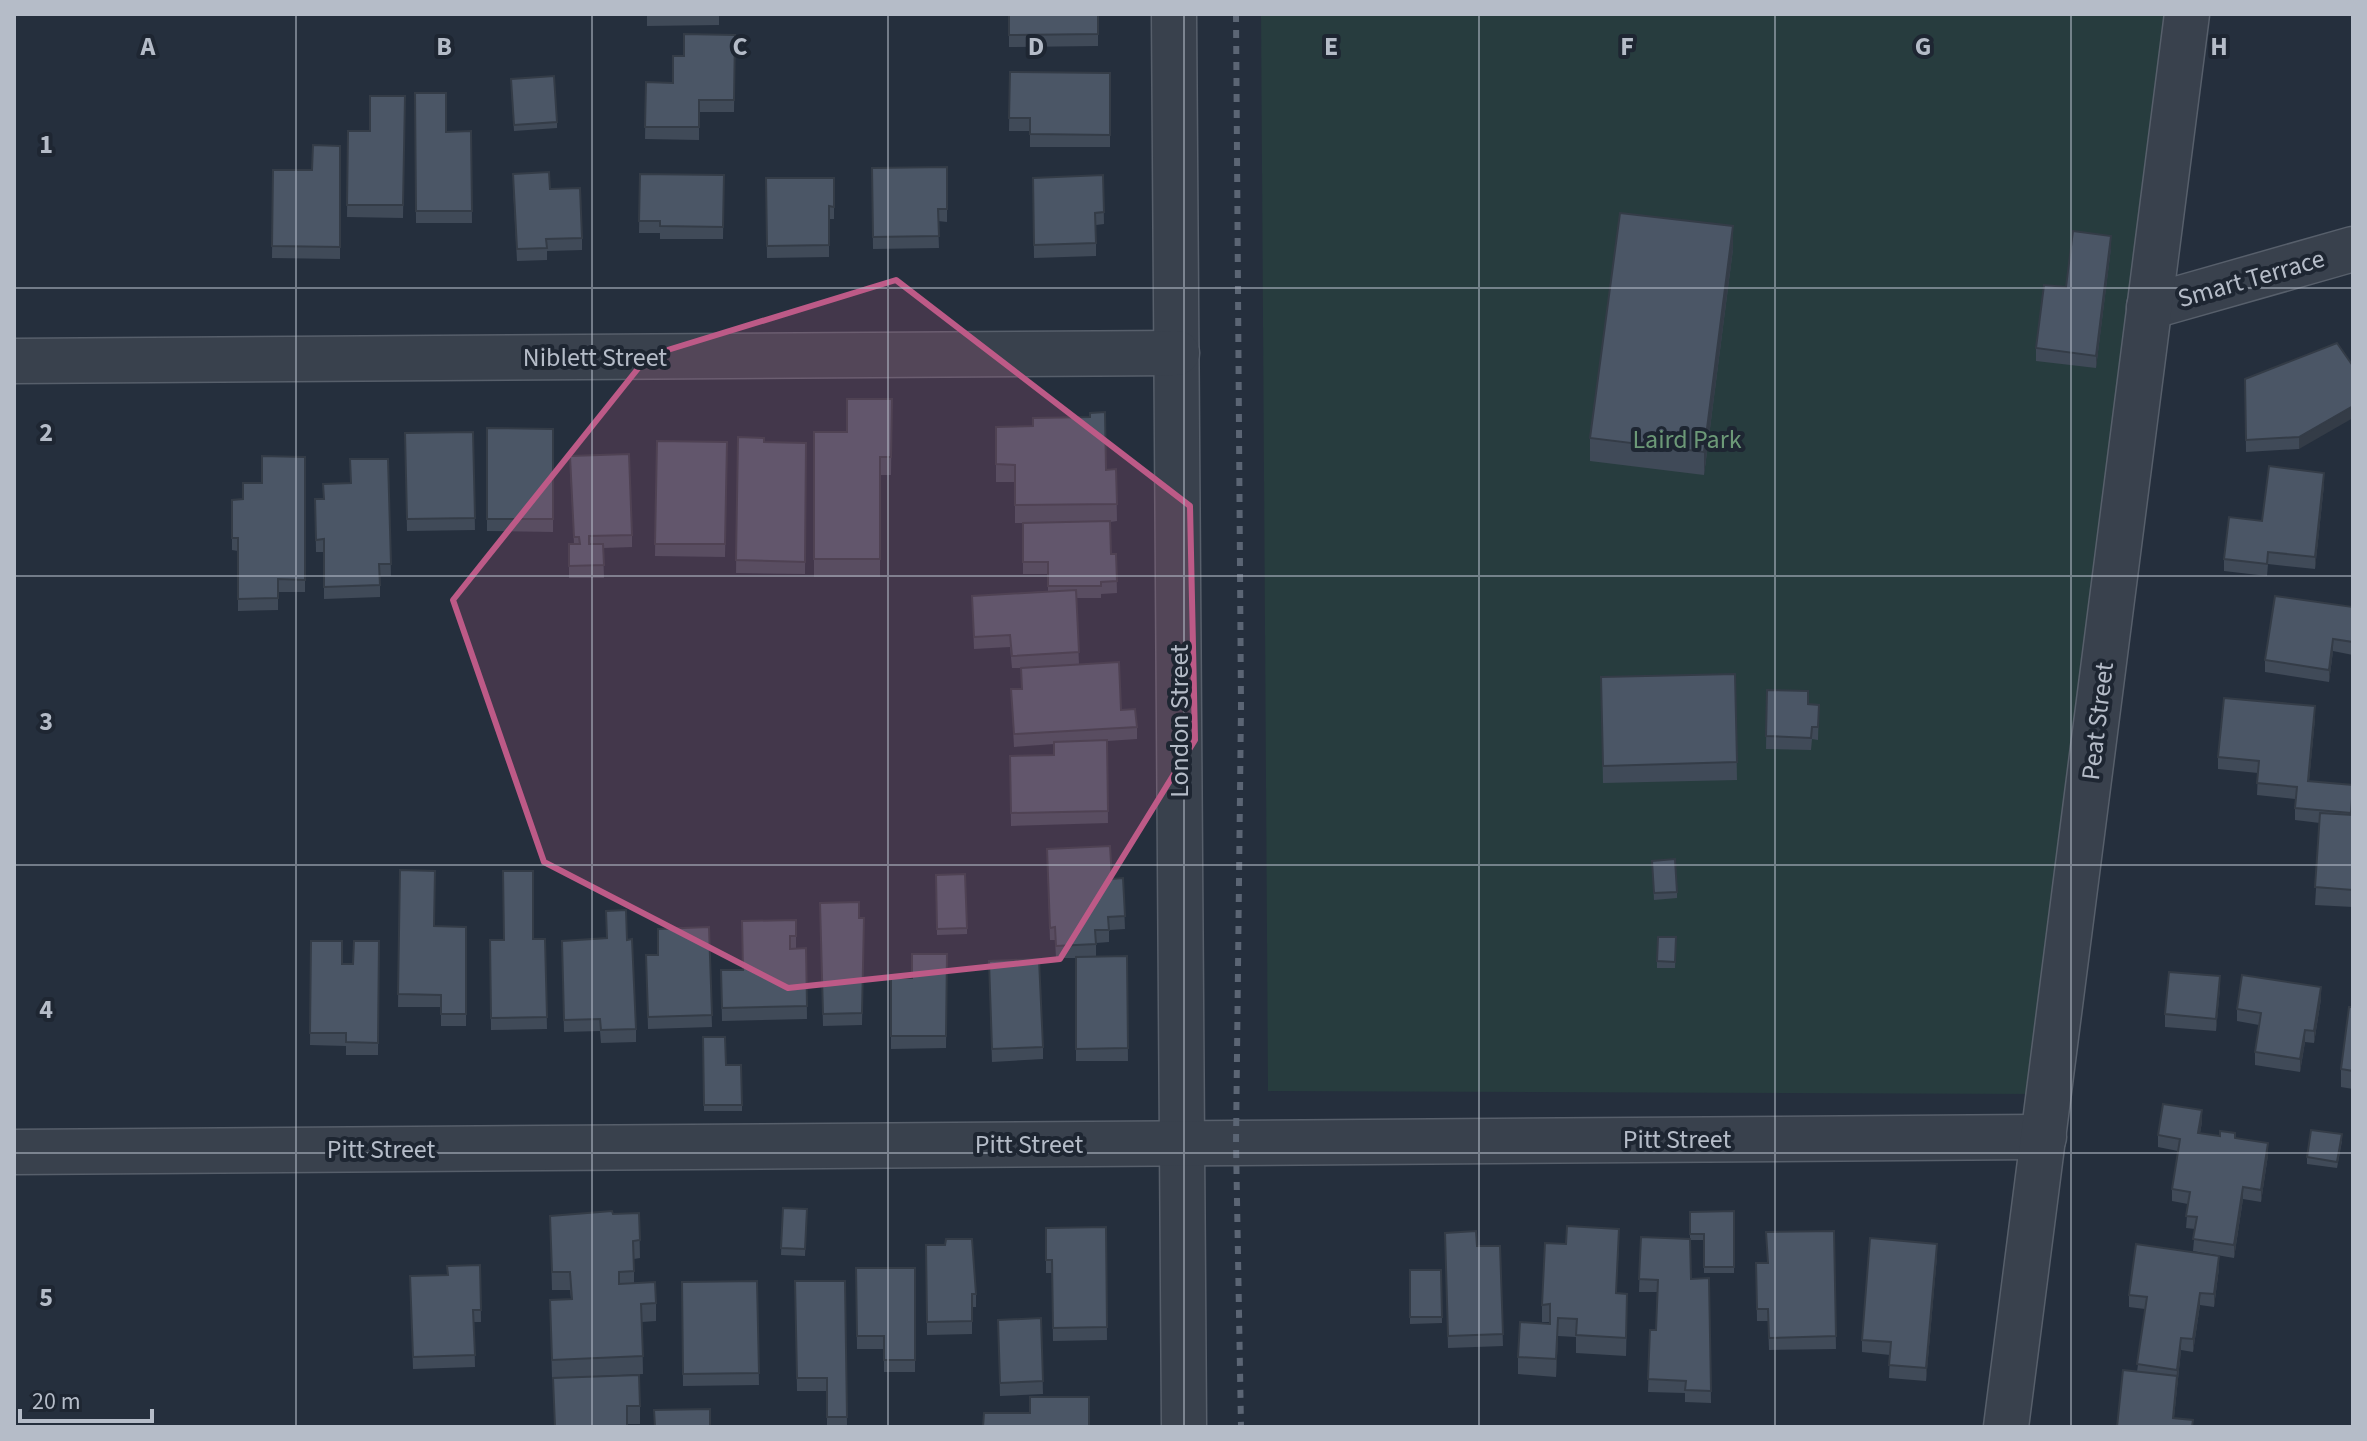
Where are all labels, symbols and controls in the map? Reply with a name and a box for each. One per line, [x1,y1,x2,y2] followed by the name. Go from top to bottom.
[140,28,157,65] text: A
[436,28,452,65] text: B
[732,28,748,65] text: C
[1028,28,1044,65] text: D
[1324,28,1338,65] text: E
[1620,28,1634,65] text: F
[1915,28,1931,65] text: G
[2210,28,2228,65] text: H
[39,126,53,163] text: 1
[2173,240,2329,317] street label: Smart Terrace
[523,339,667,376] street label: Niblett Street
[39,414,53,451] text: 2
[1632,421,1742,458] park label: Laird Park
[1161,644,1198,798] street label: London Street
[2072,660,2123,782] street label: Peat Street
[39,703,53,740] text: 3
[39,991,53,1028] text: 4
[1623,1121,1731,1158] street label: Pitt Street
[975,1126,1083,1163] street label: Pitt Street
[327,1131,435,1168] street label: Pitt Street
[39,1279,53,1316] text: 5
[20,1373,152,1423] scale bar
[32,1384,81,1419] text: 20 m

